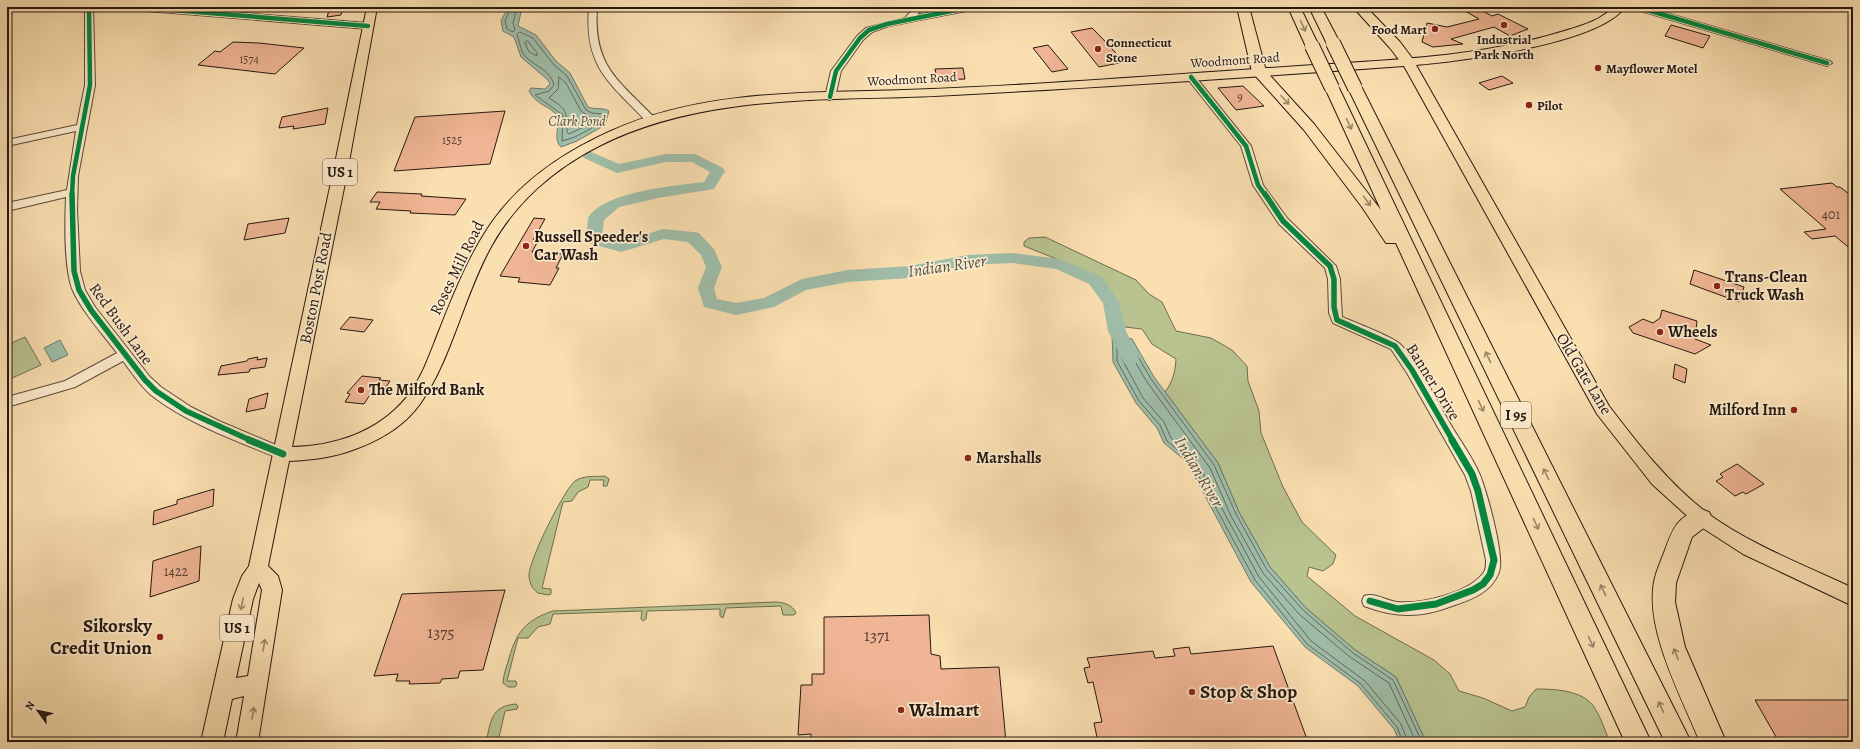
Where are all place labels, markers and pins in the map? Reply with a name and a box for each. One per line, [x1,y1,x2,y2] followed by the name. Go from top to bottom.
[1499,20,1509,30] marker: Industrial Park North
[1371,21,1428,38] place label: Food Mart
[1430,24,1440,34] marker: Food Mart
[1474,31,1534,63] place label: Industrial Park North
[1106,34,1173,66] place label: Connecticut Stone
[1093,44,1103,54] marker: Connecticut Stone
[1606,60,1698,77] place label: Mayflower Motel
[1593,63,1603,73] marker: Mayflower Motel
[1537,97,1563,114] place label: Pilot
[1524,100,1534,110] marker: Pilot
[534,226,648,266] place label: Russell Speeder's Car Wash
[521,241,531,251] marker: Russell Speeder's Car Wash
[1725,266,1807,306] place label: Trans-Clean Truck Wash
[1712,281,1722,291] marker: Trans-Clean Truck Wash
[1667,321,1718,343] place label: Wheels
[1655,327,1665,337] marker: Wheels
[369,379,485,401] place label: The Milford Bank
[356,385,366,395] marker: The Milford Bank
[1709,399,1786,421] place label: Milford Inn
[1789,405,1799,415] marker: Milford Inn
[976,447,1042,469] place label: Marshalls
[963,453,973,463] marker: Marshalls
[50,613,153,661] place label: Sikorsky Credit Union
[155,632,165,642] marker: Sikorsky Credit Union
[1200,679,1297,705] place label: Stop & Shop
[1187,687,1197,697] marker: Stop & Shop
[908,697,980,723] place label: Walmart
[896,705,906,715] marker: Walmart

